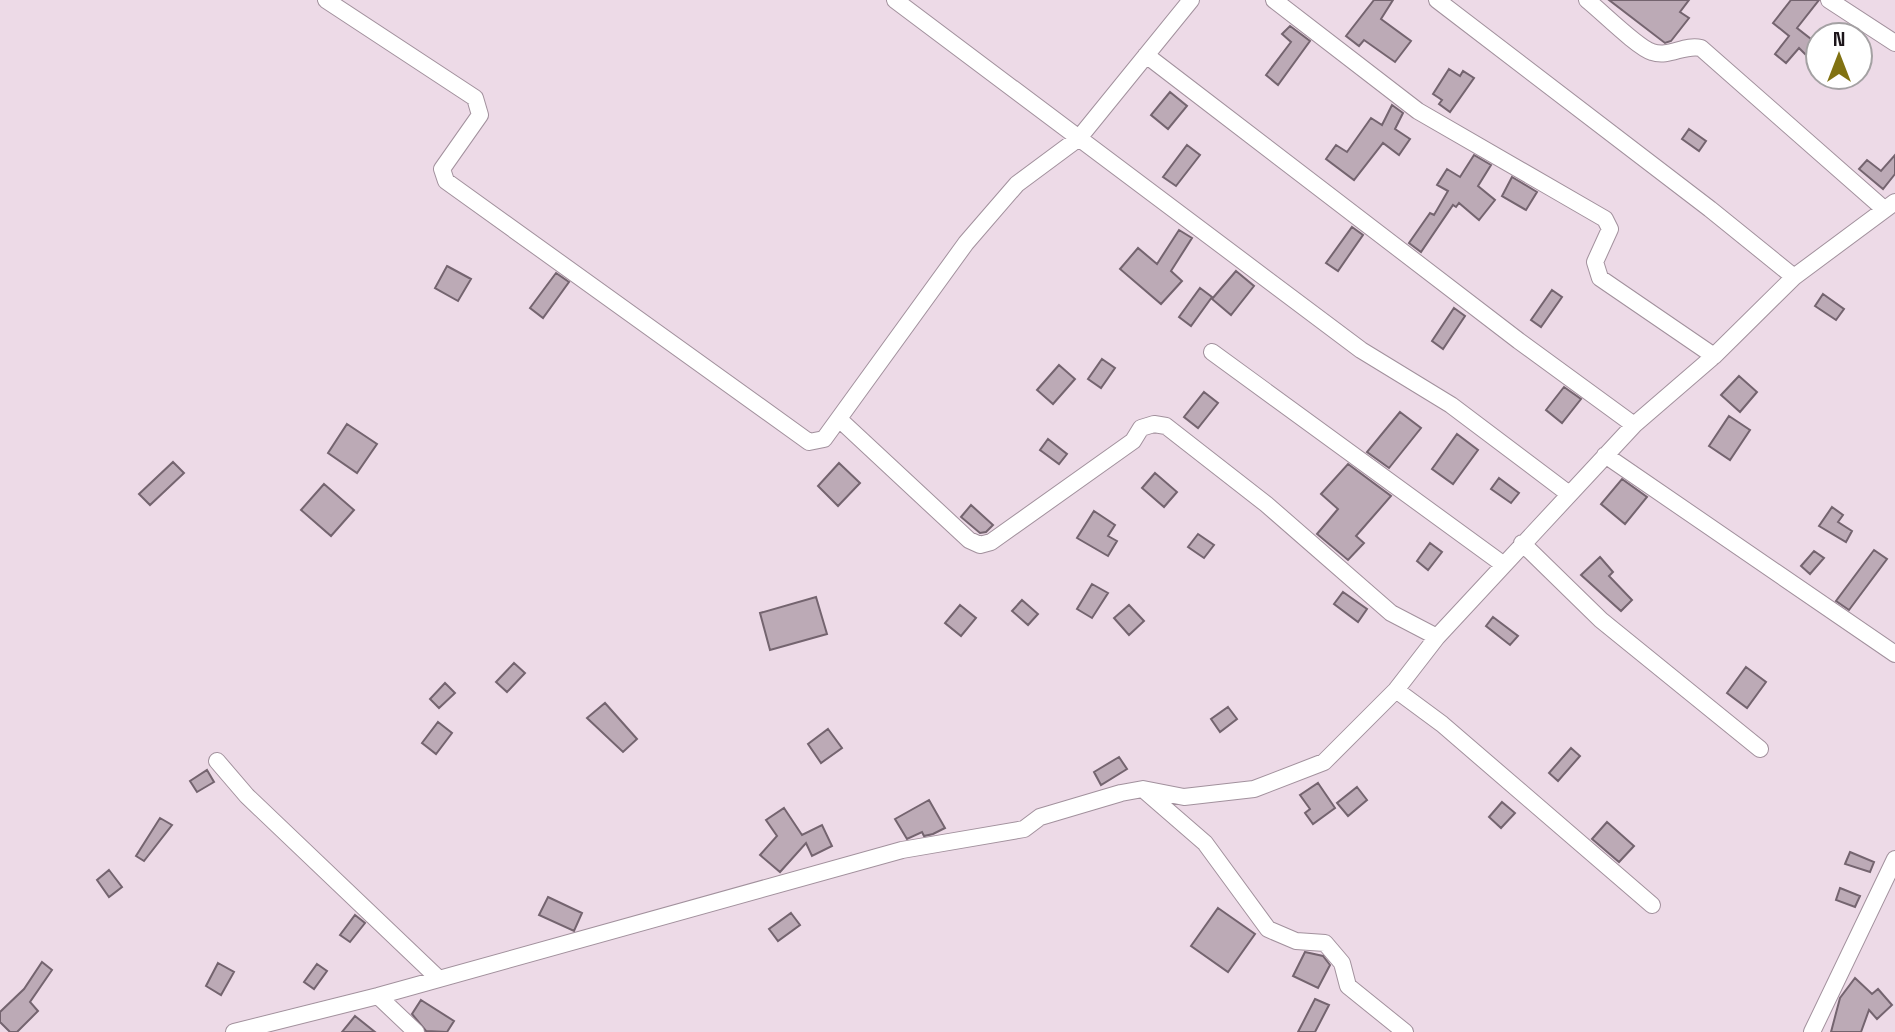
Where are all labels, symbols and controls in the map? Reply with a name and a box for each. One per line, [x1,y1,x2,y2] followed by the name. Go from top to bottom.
[1804,21,1874,91] north arrow
[1833,27,1845,52] text: N

